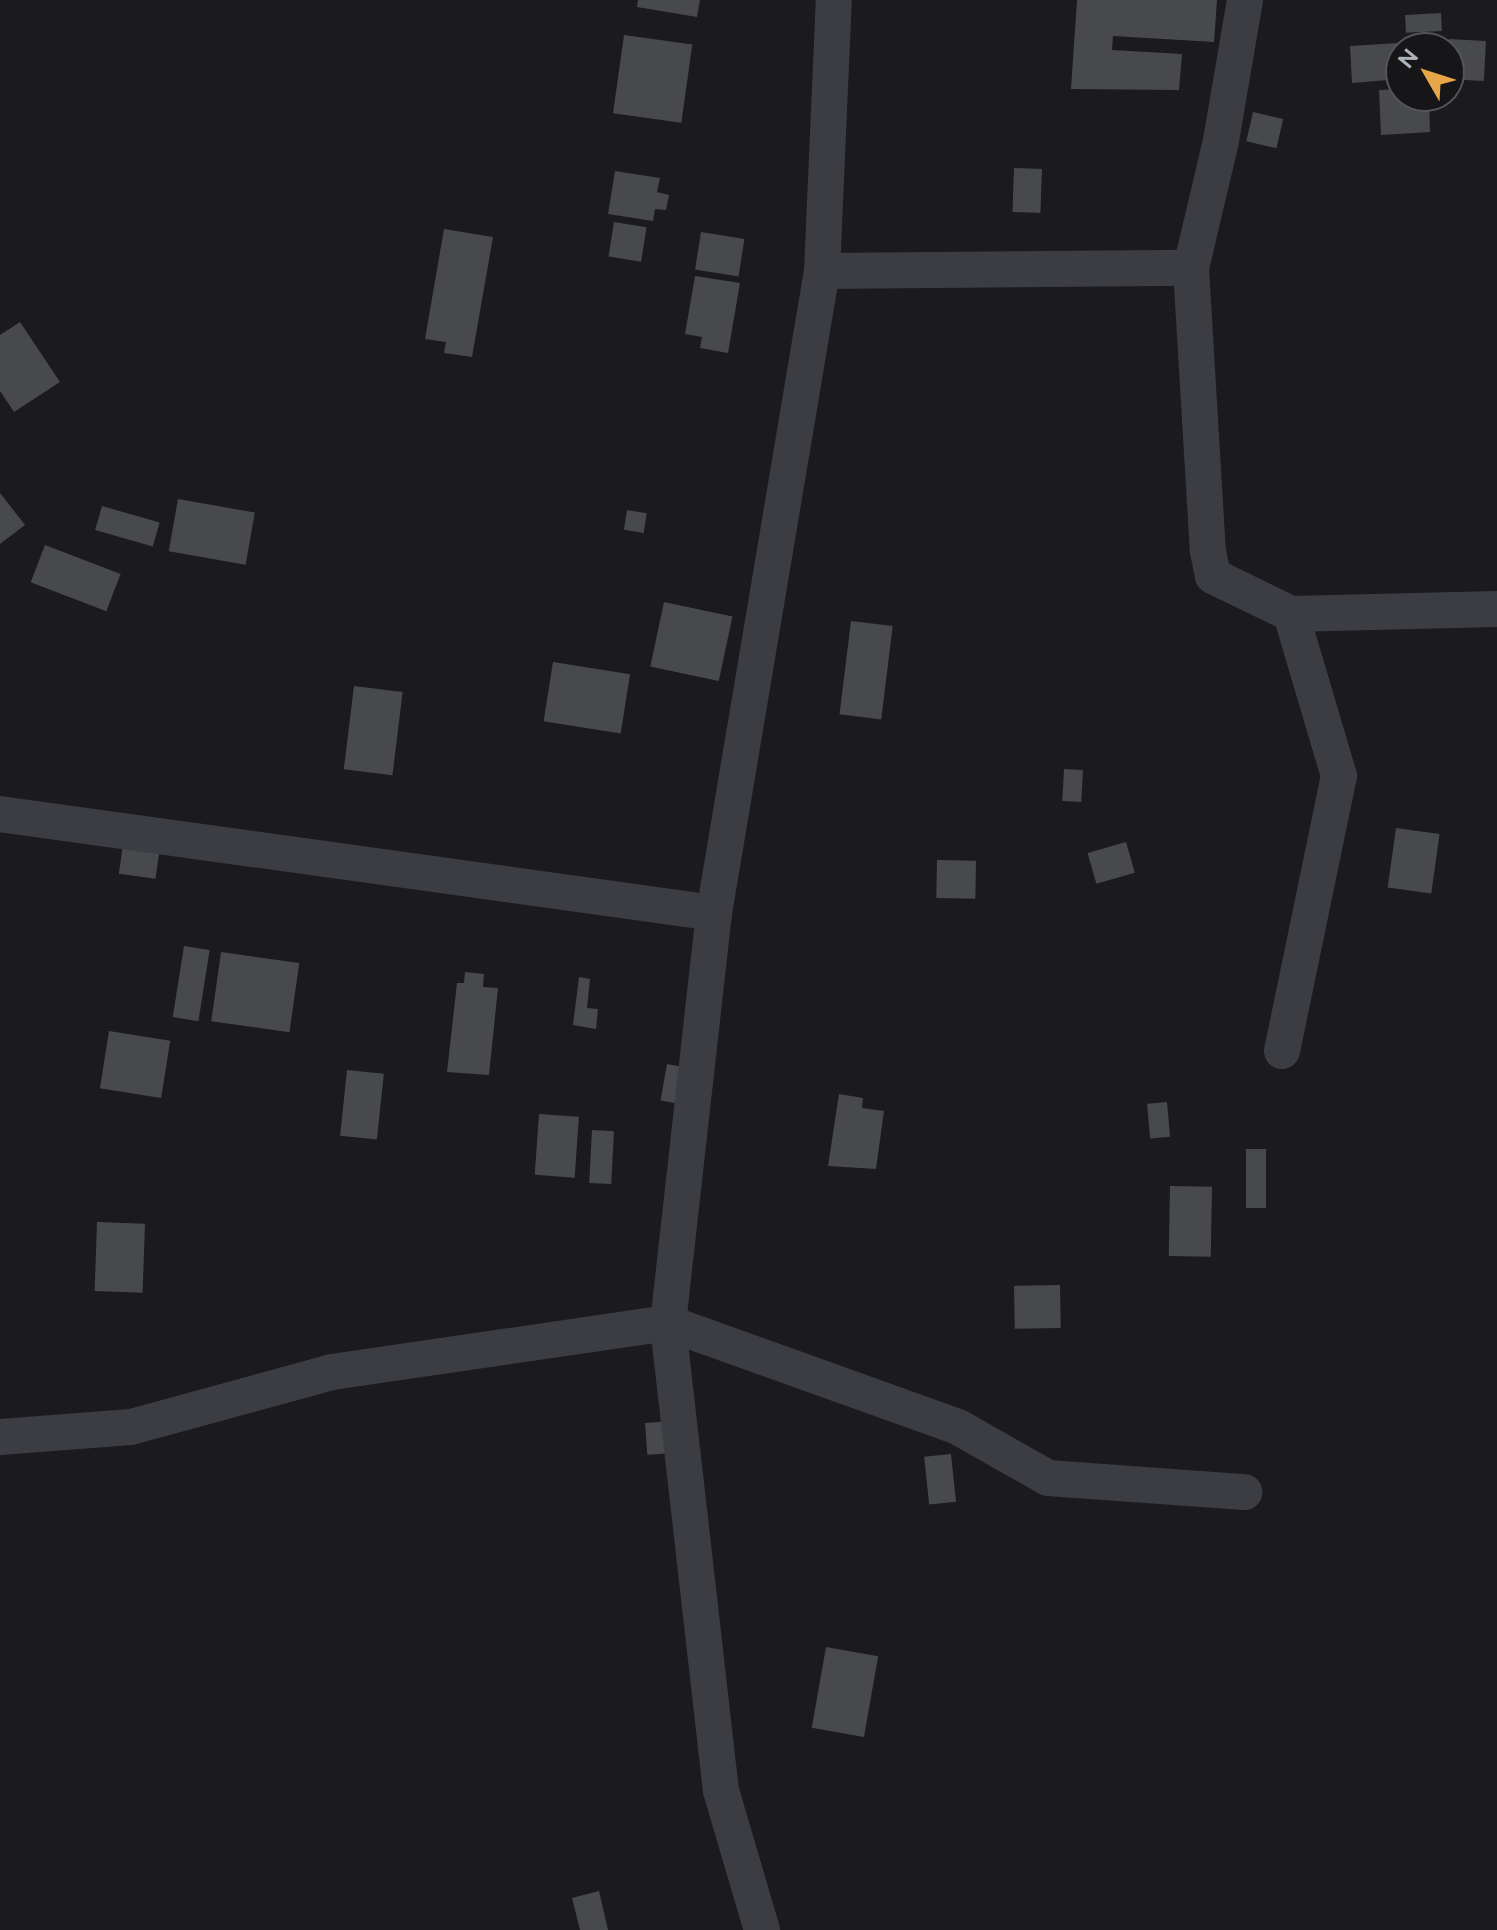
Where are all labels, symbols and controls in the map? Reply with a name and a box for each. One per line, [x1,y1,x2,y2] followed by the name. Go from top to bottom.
[1385,32,1465,112] north arrow
[1393,43,1423,73] text: N

